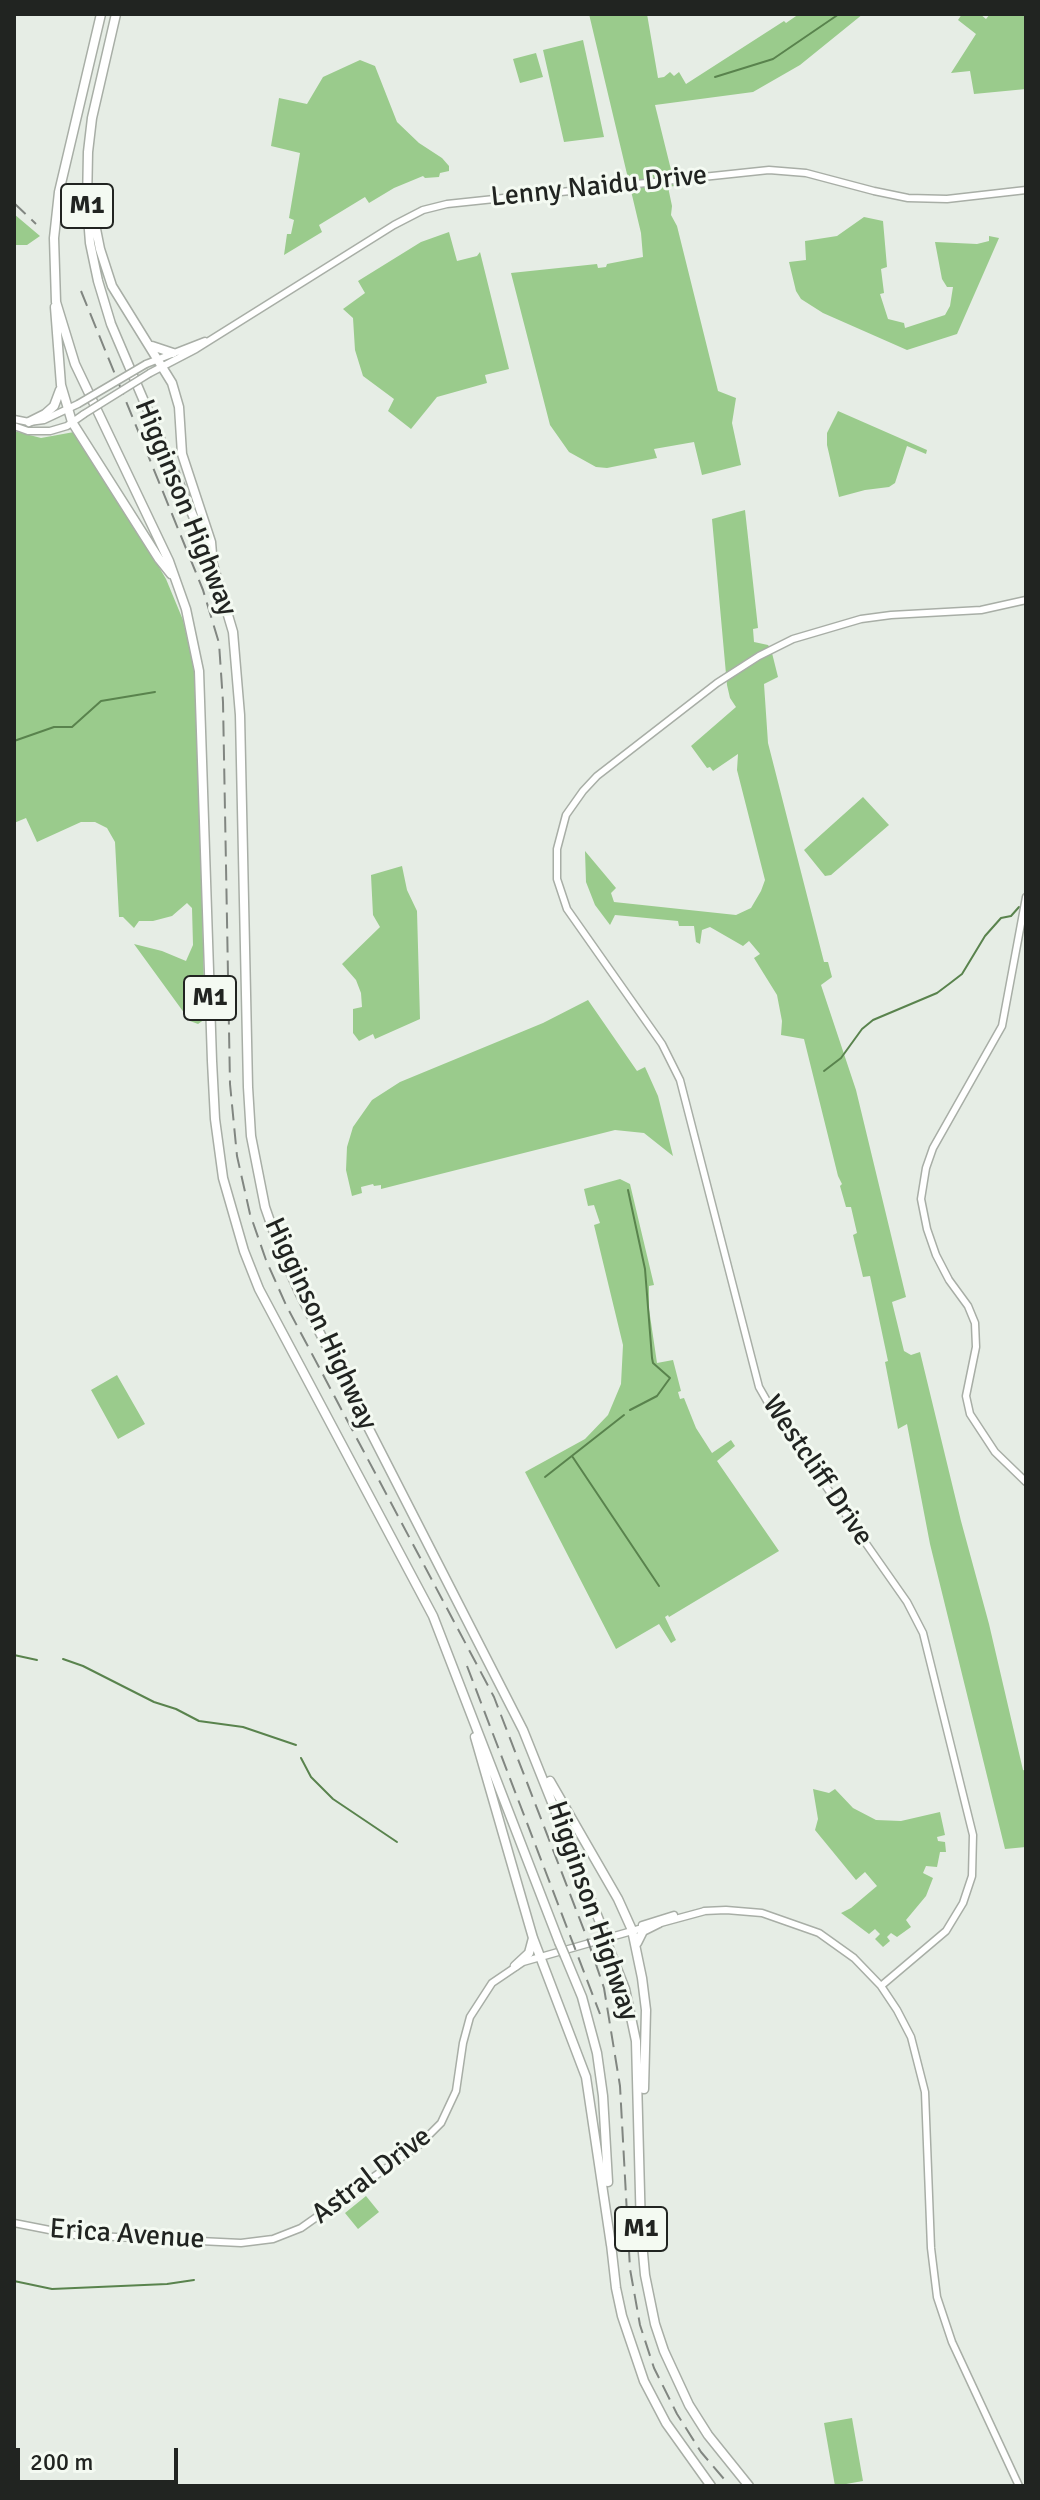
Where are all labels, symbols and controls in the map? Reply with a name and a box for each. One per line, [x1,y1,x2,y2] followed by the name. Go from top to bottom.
[489,159,709,215] street label: Lenny Naidu Drive
[61,184,113,228] road number: M1
[126,395,244,621] street label: Higginson Highway
[184,976,236,1020] road number: M1
[256,1213,384,1435] street label: Higginson Highway
[754,1389,880,1553] street label: Westcliff Drive
[539,1797,645,2025] street label: Higginson Highway
[306,2120,438,2232] street label: Astral Drive
[615,2207,667,2251] road number: M1
[48,2213,206,2257] street label: Erica Avenue
[20,2432,182,2482] scale bar
[30,2447,93,2477] text: 200 m

